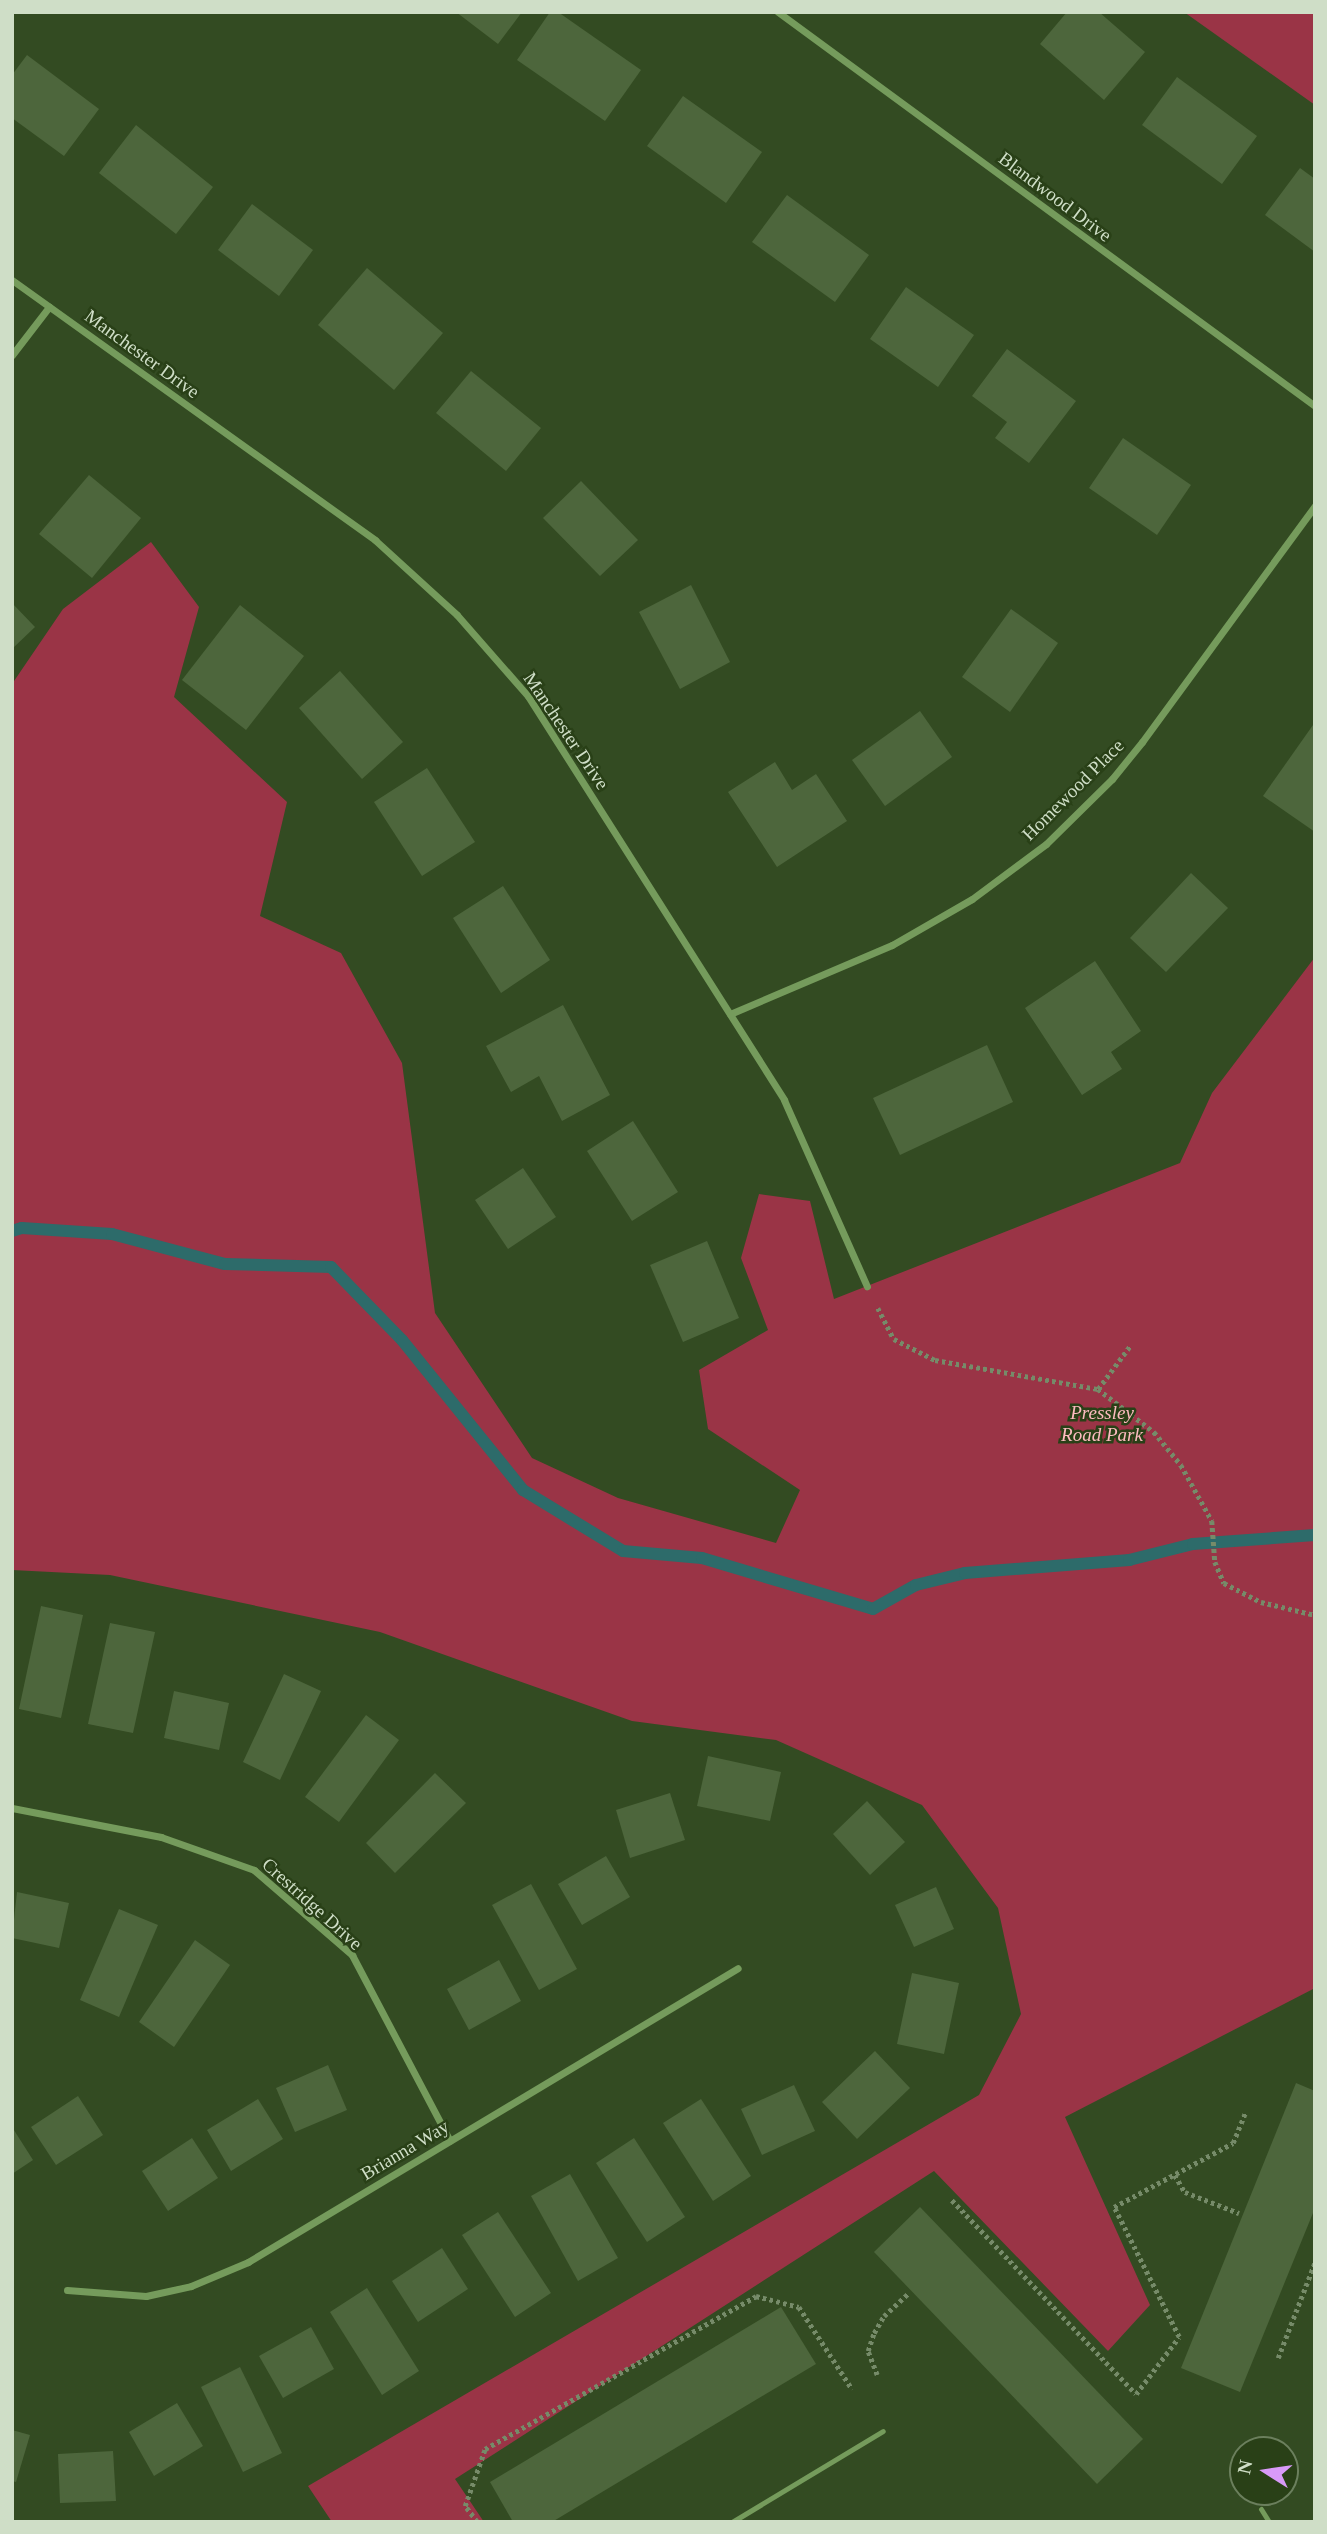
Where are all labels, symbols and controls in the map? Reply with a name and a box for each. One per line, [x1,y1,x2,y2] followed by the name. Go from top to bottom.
[994,147,1116,247] street label: Blandwood Drive
[80,305,204,403] street label: Manchester Drive
[518,668,614,794] street label: Manchester Drive
[1017,734,1129,846] street label: Homewood Place
[1061,1402,1143,1446] park label: Pressley Road Park
[257,1853,367,1955] street label: Crestridge Drive
[357,2115,453,2185] street label: Brianna Way
[1229,2436,1299,2506] north arrow
[1233,2458,1257,2476] text: N

